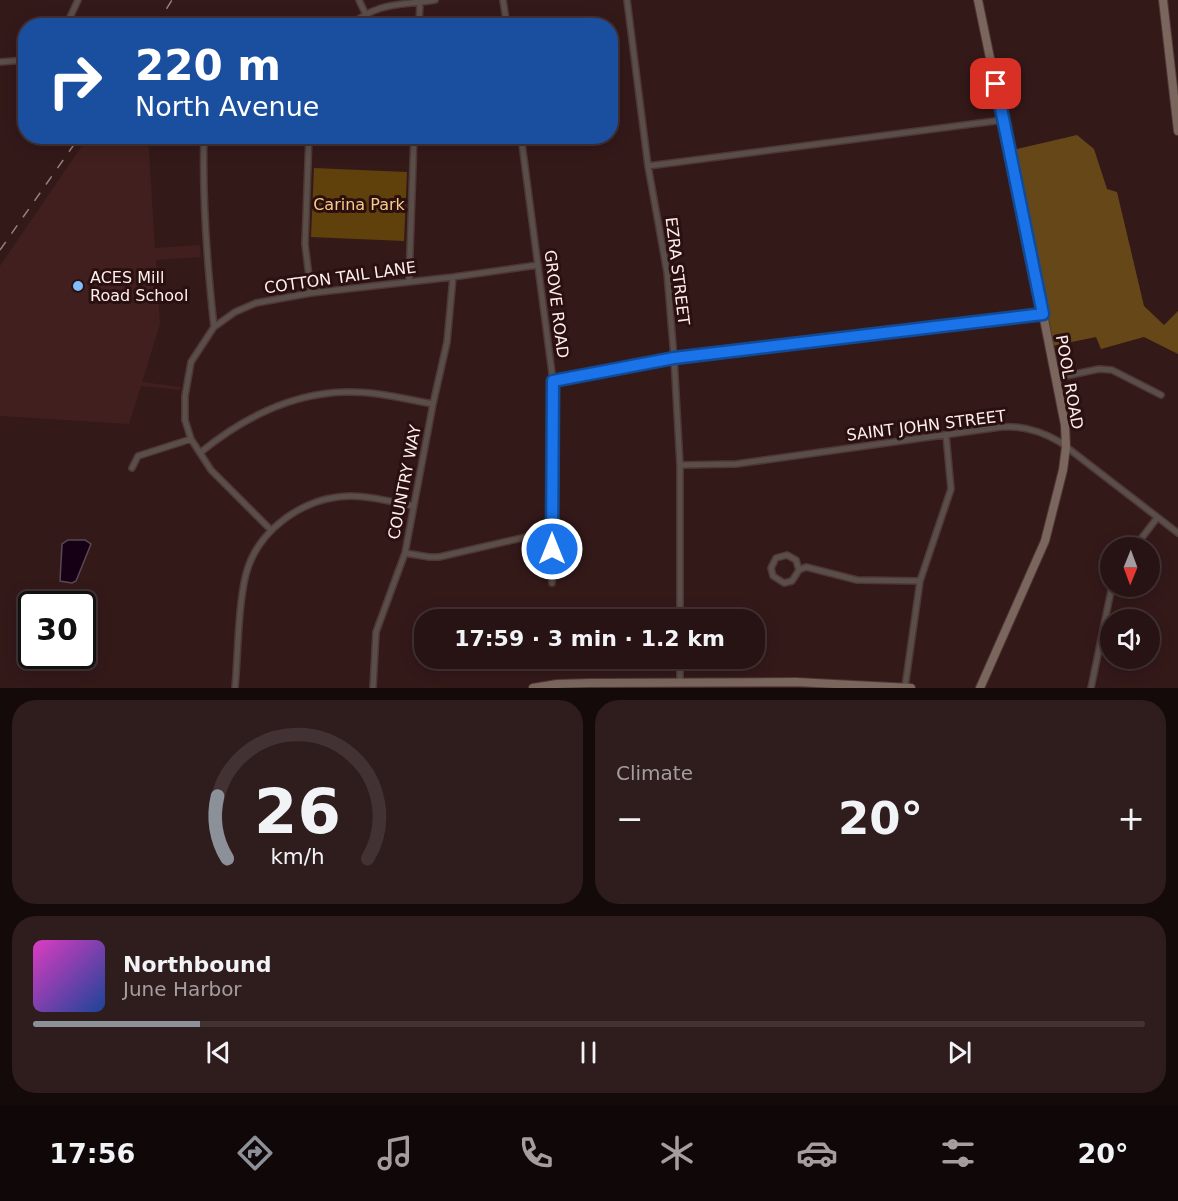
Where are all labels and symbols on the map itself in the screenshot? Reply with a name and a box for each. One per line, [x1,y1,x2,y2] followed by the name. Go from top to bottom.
[970,58,1021,109] pin
[313,195,406,214] park label: Carina Park
[661,216,694,326] street label: EZRA STREET
[540,249,573,359] street label: GROVE ROAD
[263,257,417,298] street label: COTTON TAIL LANE
[90,268,188,305] place label: ACES Mill Road School
[71,279,85,293] marker: ACES Mill Road School
[1052,333,1087,431] street label: POOL ROAD
[845,406,1007,445] street label: SAINT JOHN STREET
[384,423,425,541] street label: COUNTRY WAY
[520,517,584,581] position arrow
[1100,537,1160,597] north arrow
[18,591,96,669] speed limit sign: 30

